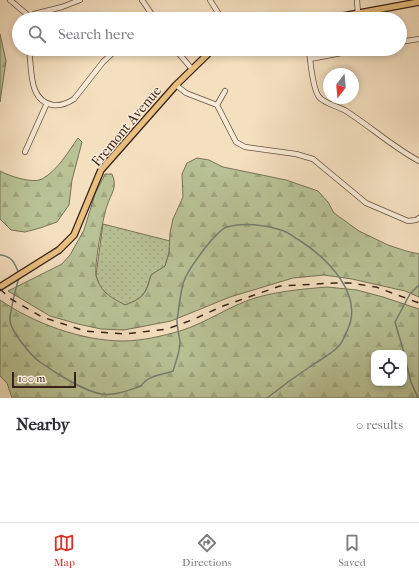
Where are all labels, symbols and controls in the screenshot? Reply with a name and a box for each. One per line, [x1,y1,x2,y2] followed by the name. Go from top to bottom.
[12,12,407,56] search box
[26,23,48,45] icon: search
[58,25,134,43] text: Search here
[323,68,359,104] north arrow
[88,82,165,170] street label: Fremont Avenue
[371,350,407,386] map controls
[371,350,407,386] button: locate
[12,370,76,389] scale bar
[18,372,46,385] text: 100 m
[16,414,70,434] text: Nearby
[356,417,403,432] text: 0 results
[53,532,75,569] tab: Map
[182,532,232,569] tab: Directions
[338,532,366,569] tab: Saved

